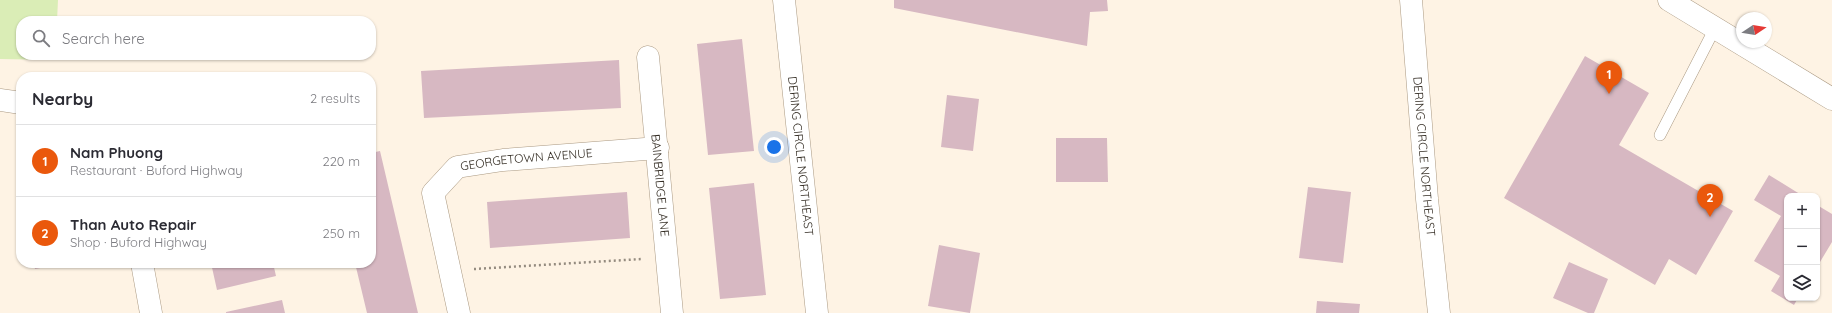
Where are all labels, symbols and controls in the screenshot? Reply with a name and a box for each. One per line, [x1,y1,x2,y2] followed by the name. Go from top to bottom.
[1736,12,1772,48] north arrow
[16,16,376,60] search box
[30,27,52,49] icon: search
[62,29,145,48] text: Search here
[1596,61,1622,94] pin: 1
[785,76,817,237] street label: DERING CIRCLE NORTHEAST
[1410,76,1439,237] street label: DERING CIRCLE NORTHEAST
[32,88,93,109] text: Nearby
[310,90,360,106] text: 2 results
[648,133,673,238] street label: BAINBRIDGE LANE
[764,137,784,157] your location
[70,143,163,162] text: Nam Phuong
[459,145,593,173] street label: GEORGETOWN AVENUE
[42,153,48,169] text: 1
[322,153,360,169] text: 220 m
[70,162,243,178] text: Restaurant · Buford Highway
[1697,184,1723,217] pin: 2
[1784,193,1820,301] map controls
[1784,193,1820,229] button: +
[70,215,197,234] text: Than Auto Repair
[41,225,49,241] text: 2
[323,225,360,241] text: 250 m
[1784,229,1820,265] button: −
[70,234,207,250] text: Shop · Buford Highway
[1784,265,1820,301] button: layers

